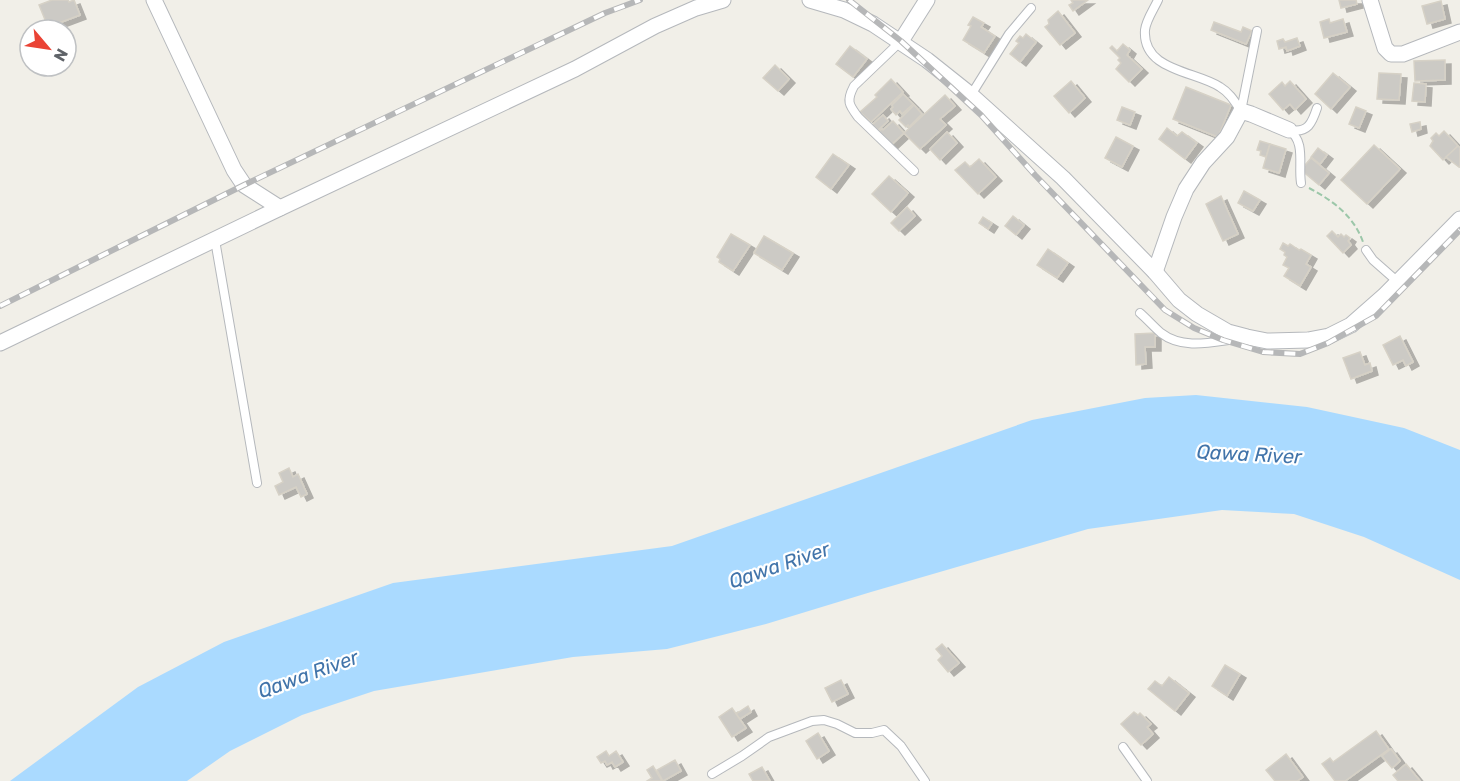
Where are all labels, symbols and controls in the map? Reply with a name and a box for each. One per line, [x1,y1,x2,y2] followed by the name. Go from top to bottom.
[18,18,78,78] north arrow
[50,45,72,65] text: N
[1196,439,1304,469] water label: Qawa River
[725,536,834,594] water label: Qawa River
[254,644,363,703] water label: Qawa River

